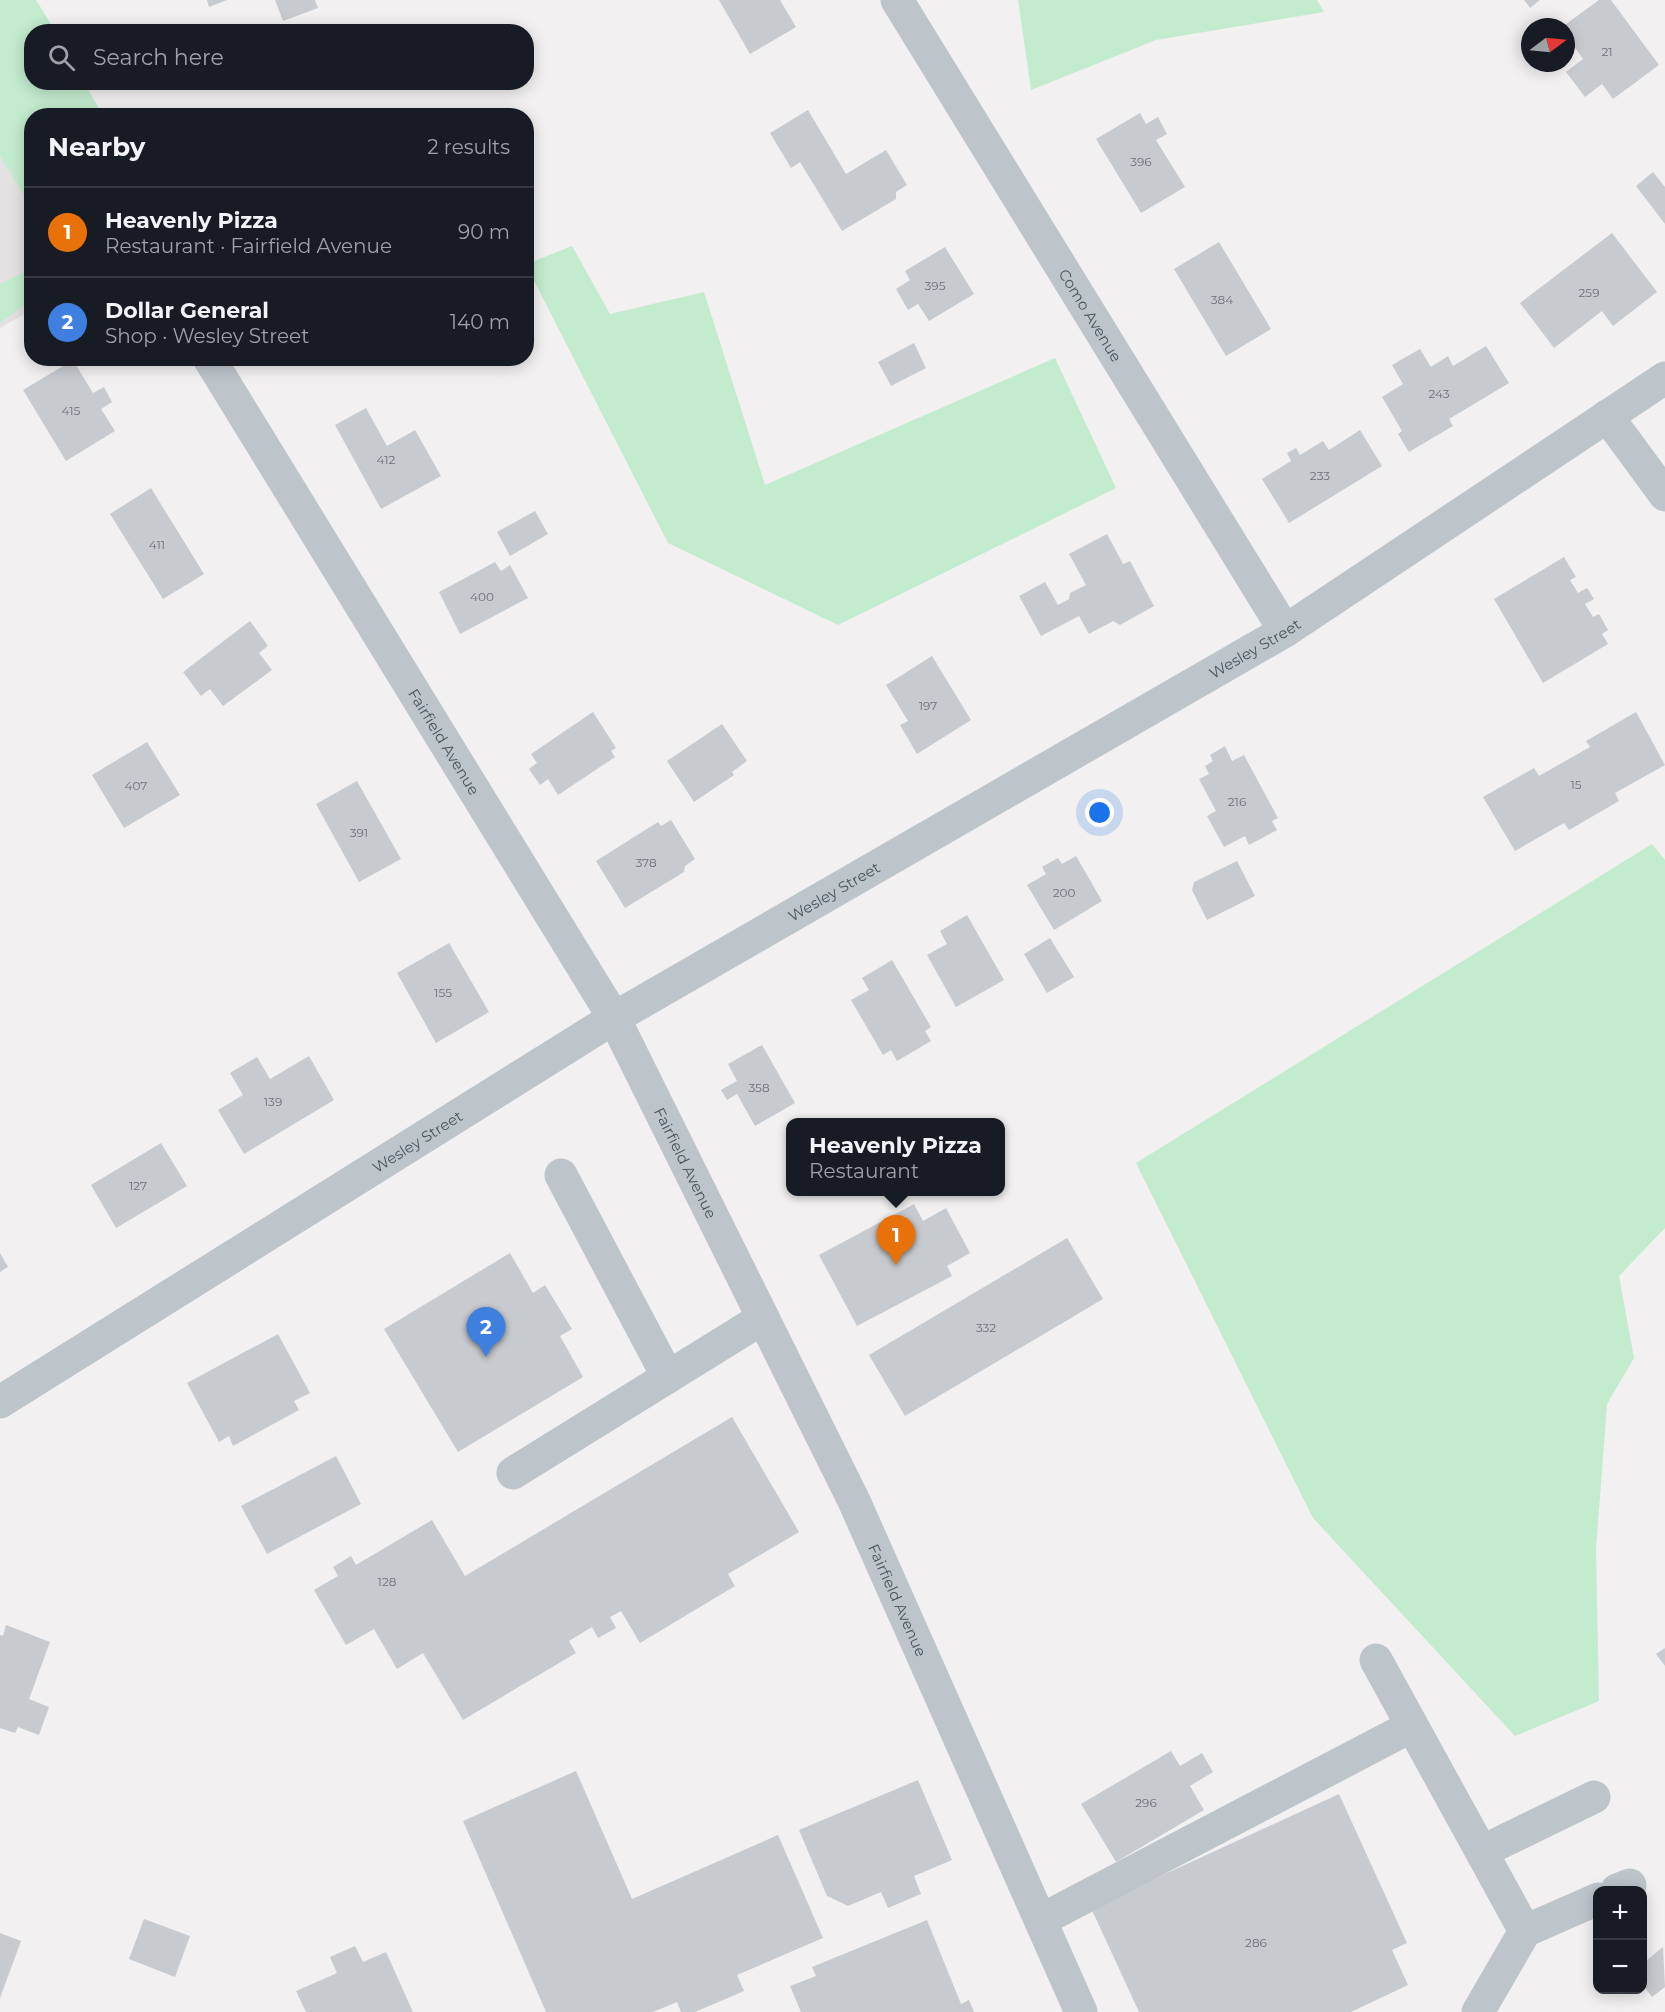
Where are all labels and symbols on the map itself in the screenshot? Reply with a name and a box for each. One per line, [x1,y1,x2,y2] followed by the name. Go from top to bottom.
[1521,18,1575,72] north arrow
[1601,44,1613,59] house number: 21
[1130,154,1152,169] house number: 396
[1055,265,1127,365] street label: Como Avenue
[925,278,946,293] house number: 395
[1579,285,1599,300] house number: 259
[1211,292,1233,307] house number: 384
[1428,386,1450,401] house number: 243
[62,403,81,418] house number: 415
[377,452,396,467] house number: 412
[1310,468,1330,483] house number: 233
[149,537,165,552] house number: 411
[470,589,494,604] house number: 400
[1206,614,1304,682] street label: Wesley Street
[405,685,484,798] street label: Fairfield Avenue
[919,698,937,713] house number: 197
[1570,777,1582,792] house number: 15
[125,778,147,793] house number: 407
[1228,794,1246,809] house number: 216
[1085,798,1114,827] your location
[350,825,368,840] house number: 391
[635,855,657,870] house number: 378
[785,857,883,925] street label: Wesley Street
[1053,885,1075,900] house number: 200
[434,985,452,1000] house number: 155
[748,1080,770,1095] house number: 358
[264,1094,282,1109] house number: 139
[650,1104,721,1221] street label: Fairfield Avenue
[369,1106,466,1176] street label: Wesley Street
[129,1178,147,1193] house number: 127
[876,1216,916,1265] pin: 1
[466,1308,506,1357] pin: 2
[976,1320,996,1335] house number: 332
[865,1541,931,1659] street label: Fairfield Avenue
[378,1574,397,1589] house number: 128
[1135,1795,1157,1810] house number: 296
[1245,1935,1267,1950] house number: 286

